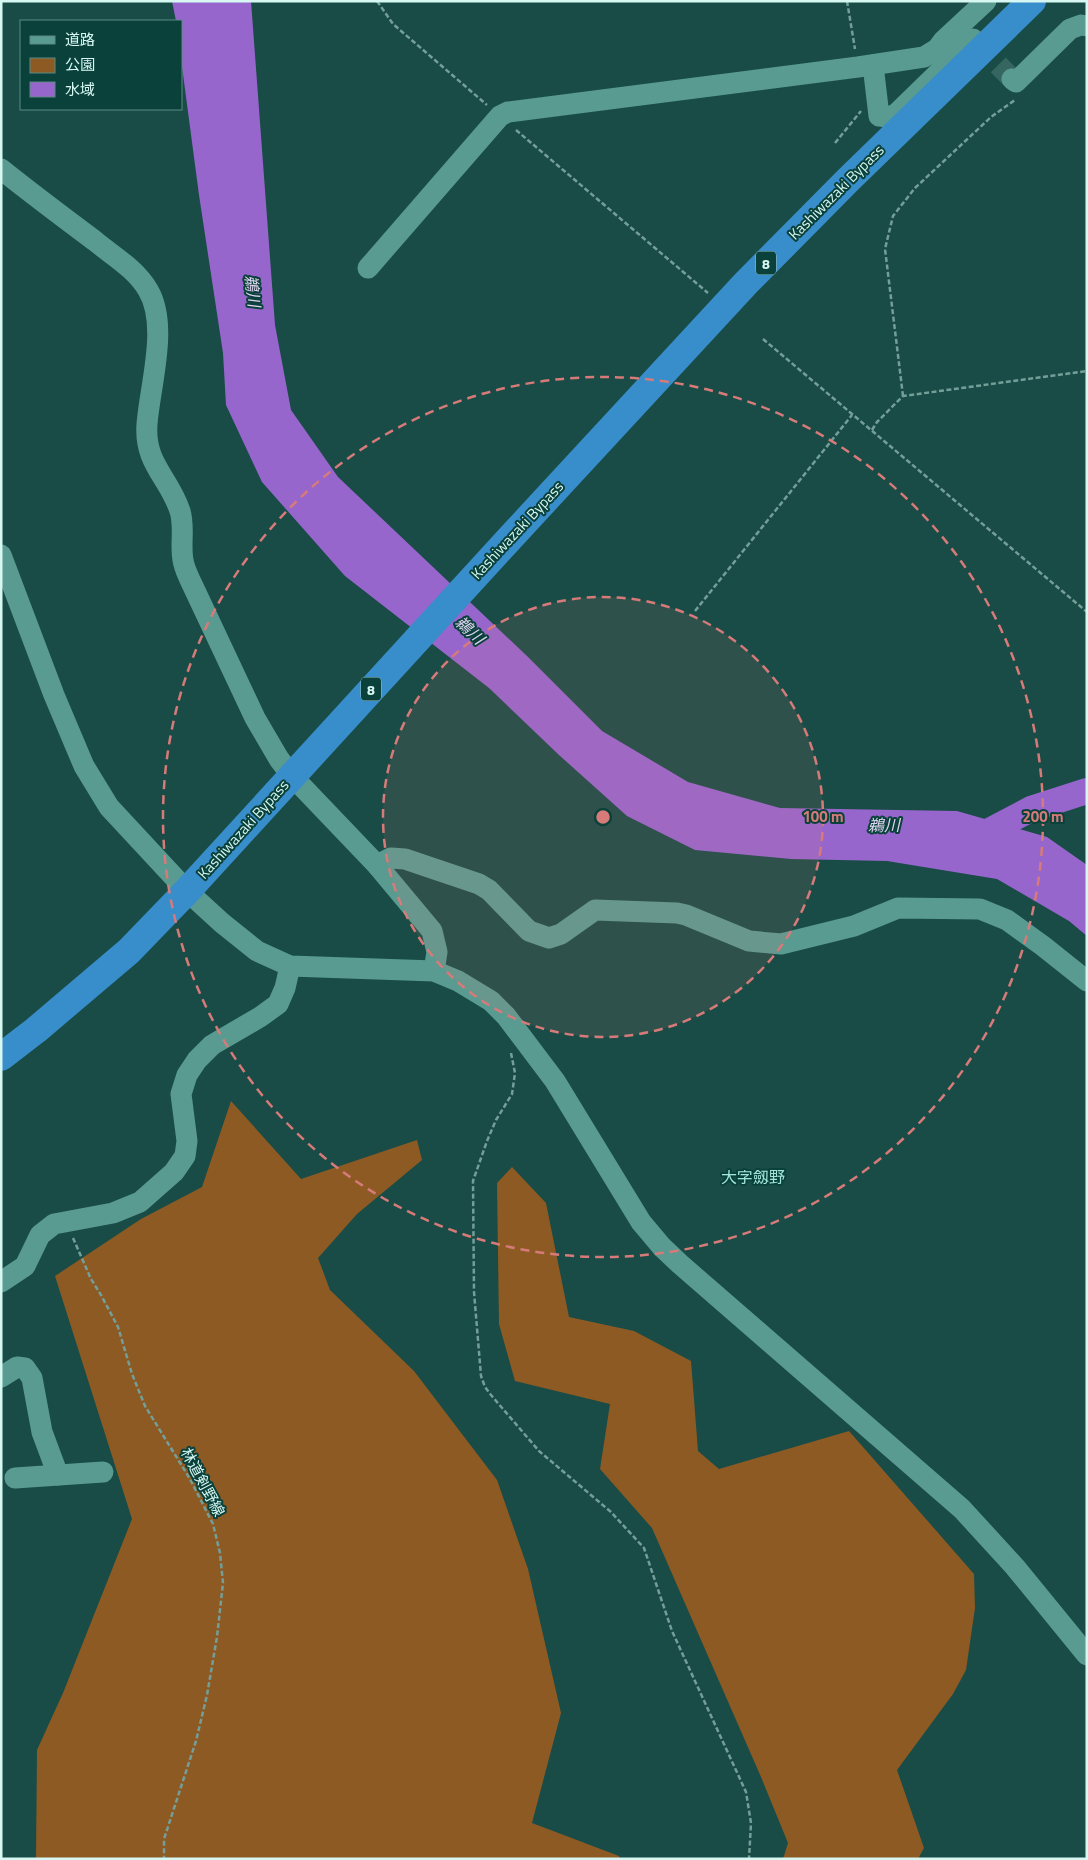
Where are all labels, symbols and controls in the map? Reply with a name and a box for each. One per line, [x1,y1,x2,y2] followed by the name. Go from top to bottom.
[20,20,182,110] legend
[65,28,95,51] text: 道路
[65,53,95,76] text: 公園
[65,78,95,101] text: 水域
[783,139,889,245] street label: Kashiwazaki Bypass
[756,252,776,274] road number: 8
[239,274,267,310] water label: 鵜川
[465,476,569,584] street label: Kashiwazaki Bypass
[450,610,491,651] water label: 鵜川
[361,678,381,701] road number: 8
[192,774,294,884] street label: Kashiwazaki Bypass
[802,805,844,828] text: 100 m
[1022,805,1064,828] text: 200 m
[594,808,612,826] centre of rings
[868,813,902,837] water label: 鵜川
[721,1165,785,1189] district label: 大字劔野
[175,1443,231,1521] street label: 林道剣野線

